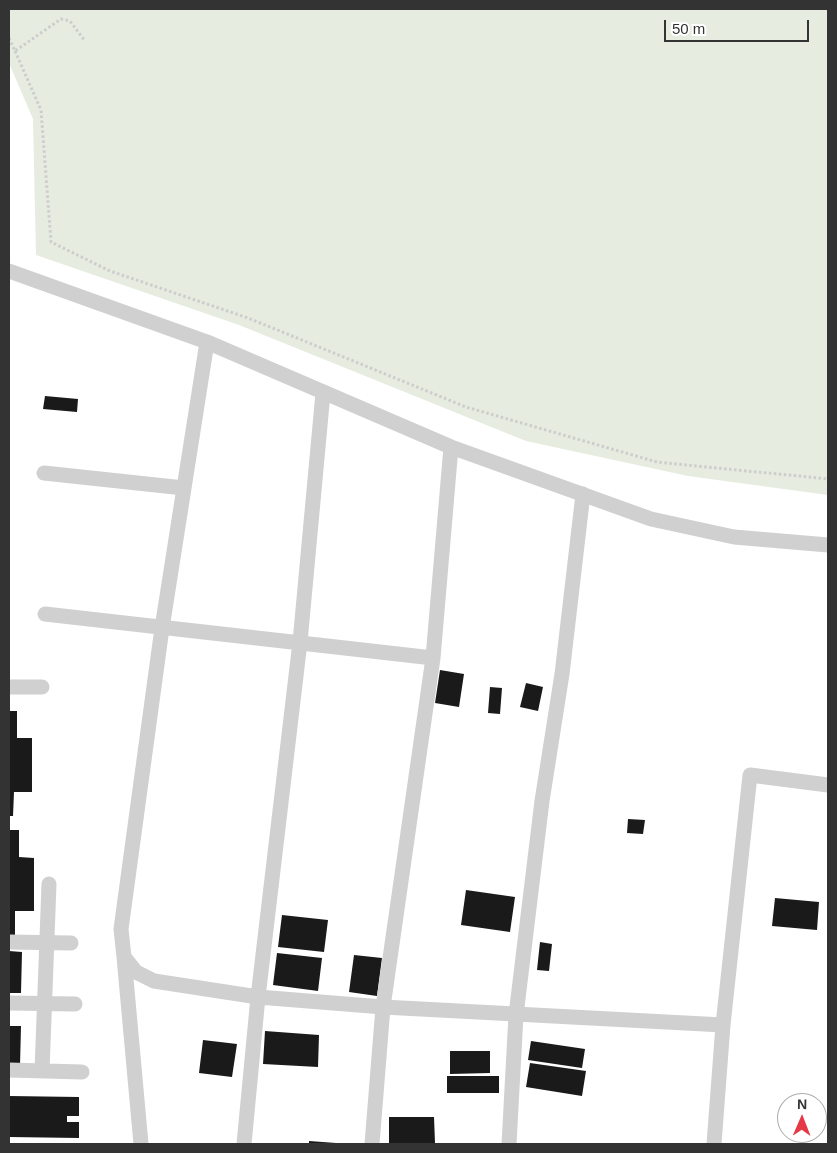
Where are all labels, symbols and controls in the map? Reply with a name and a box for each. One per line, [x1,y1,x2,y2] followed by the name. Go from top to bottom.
[667,10,812,42] scale bar
[672,20,705,37] text: 50 m
[777,1093,827,1143] north arrow
[797,1096,807,1112] text: N

